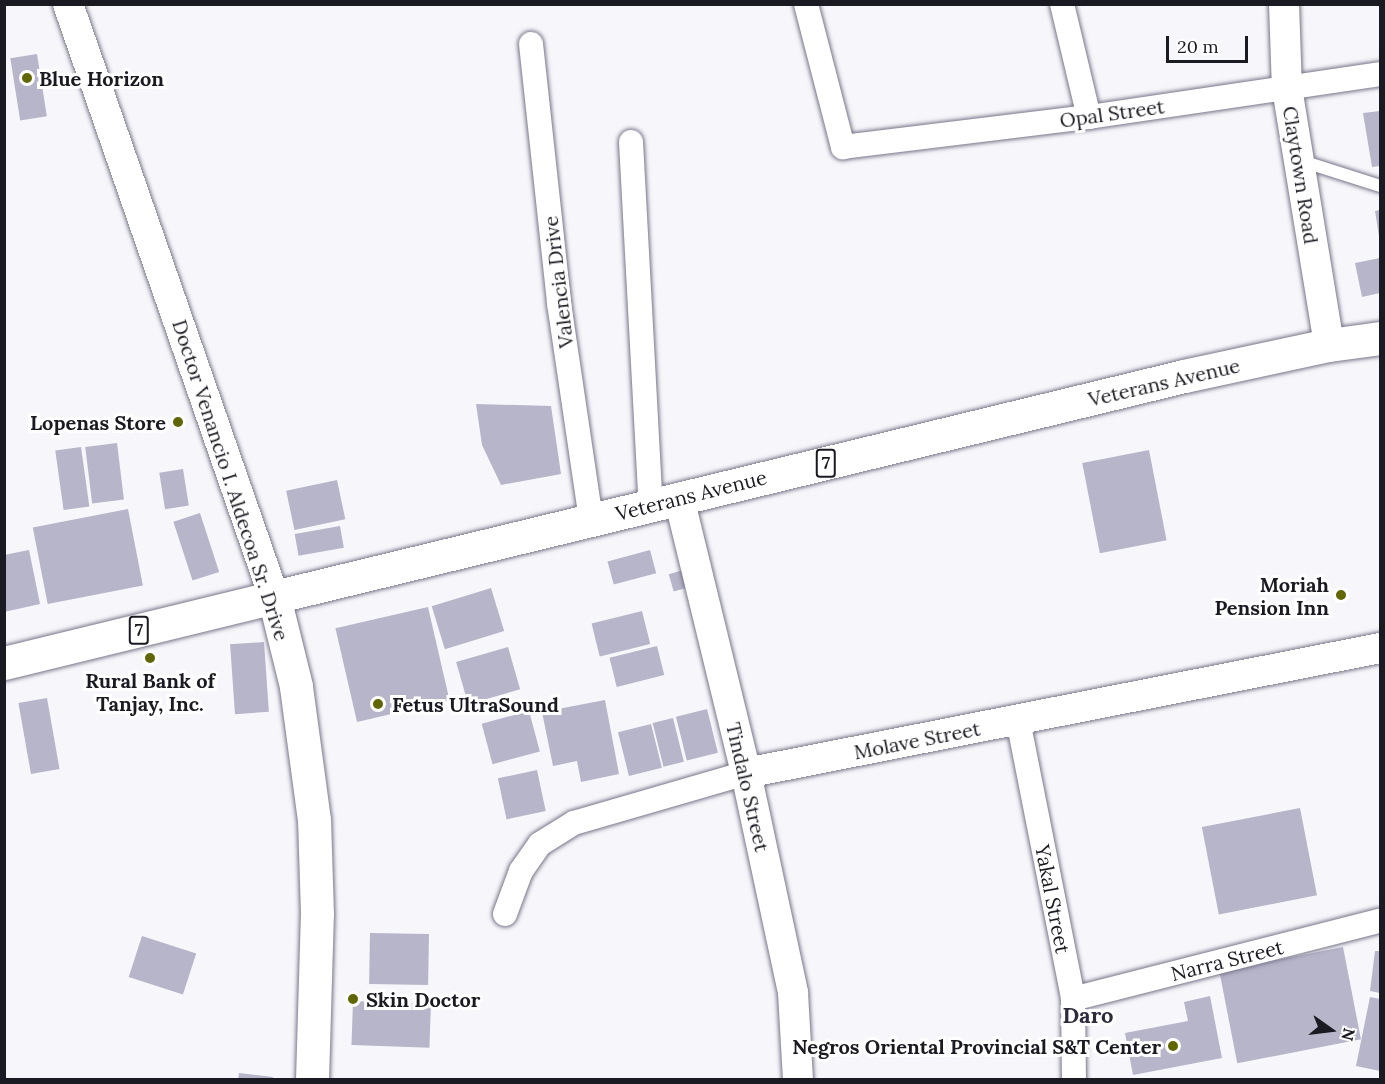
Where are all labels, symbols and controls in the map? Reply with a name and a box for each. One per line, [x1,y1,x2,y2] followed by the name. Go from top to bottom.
[1169,24,1252,62] scale bar
[1177,35,1219,58] text: 20 m
[39,66,164,90] place label: Blue Horizon
[20,71,34,85] marker: Blue Horizon
[1058,94,1166,132] street label: Opal Street
[1278,104,1324,246] street label: Claytown Road
[538,214,578,350] street label: Valencia Drive
[168,316,294,644] street label: Doctor Venancio I. Aldecoa Sr. Drive
[1086,353,1242,411] street label: Veterans Avenue
[30,410,166,434] place label: Lopenas Store
[171,415,185,429] marker: Lopenas Store
[816,448,836,478] road number: 7
[613,465,769,525] street label: Veterans Avenue
[1214,572,1329,619] place label: Moriah Pension Inn
[1334,588,1348,602] marker: Moriah Pension Inn
[128,615,150,645] road number: 7
[143,651,157,665] marker: Rural Bank of Tanjay, Inc.
[85,668,215,715] place label: Rural Bank of Tanjay, Inc.
[392,692,559,716] place label: Fetus UltraSound
[369,695,387,713] marker: Fetus UltraSound
[852,716,982,764] street label: Molave Street
[721,720,775,854] street label: Tindalo Street
[1031,842,1075,956] street label: Yakal Street
[1168,934,1286,986] street label: Narra Street
[366,987,480,1011] place label: Skin Doctor
[344,990,362,1008] marker: Skin Doctor
[1301,1000,1361,1060] north arrow
[1063,1003,1113,1029] district label: Daro
[1337,1026,1360,1043] text: N
[792,1034,1161,1058] place label: Negros Oriental Provincial S&T Center
[1166,1039,1180,1053] marker: Negros Oriental Provincial S&T Center

